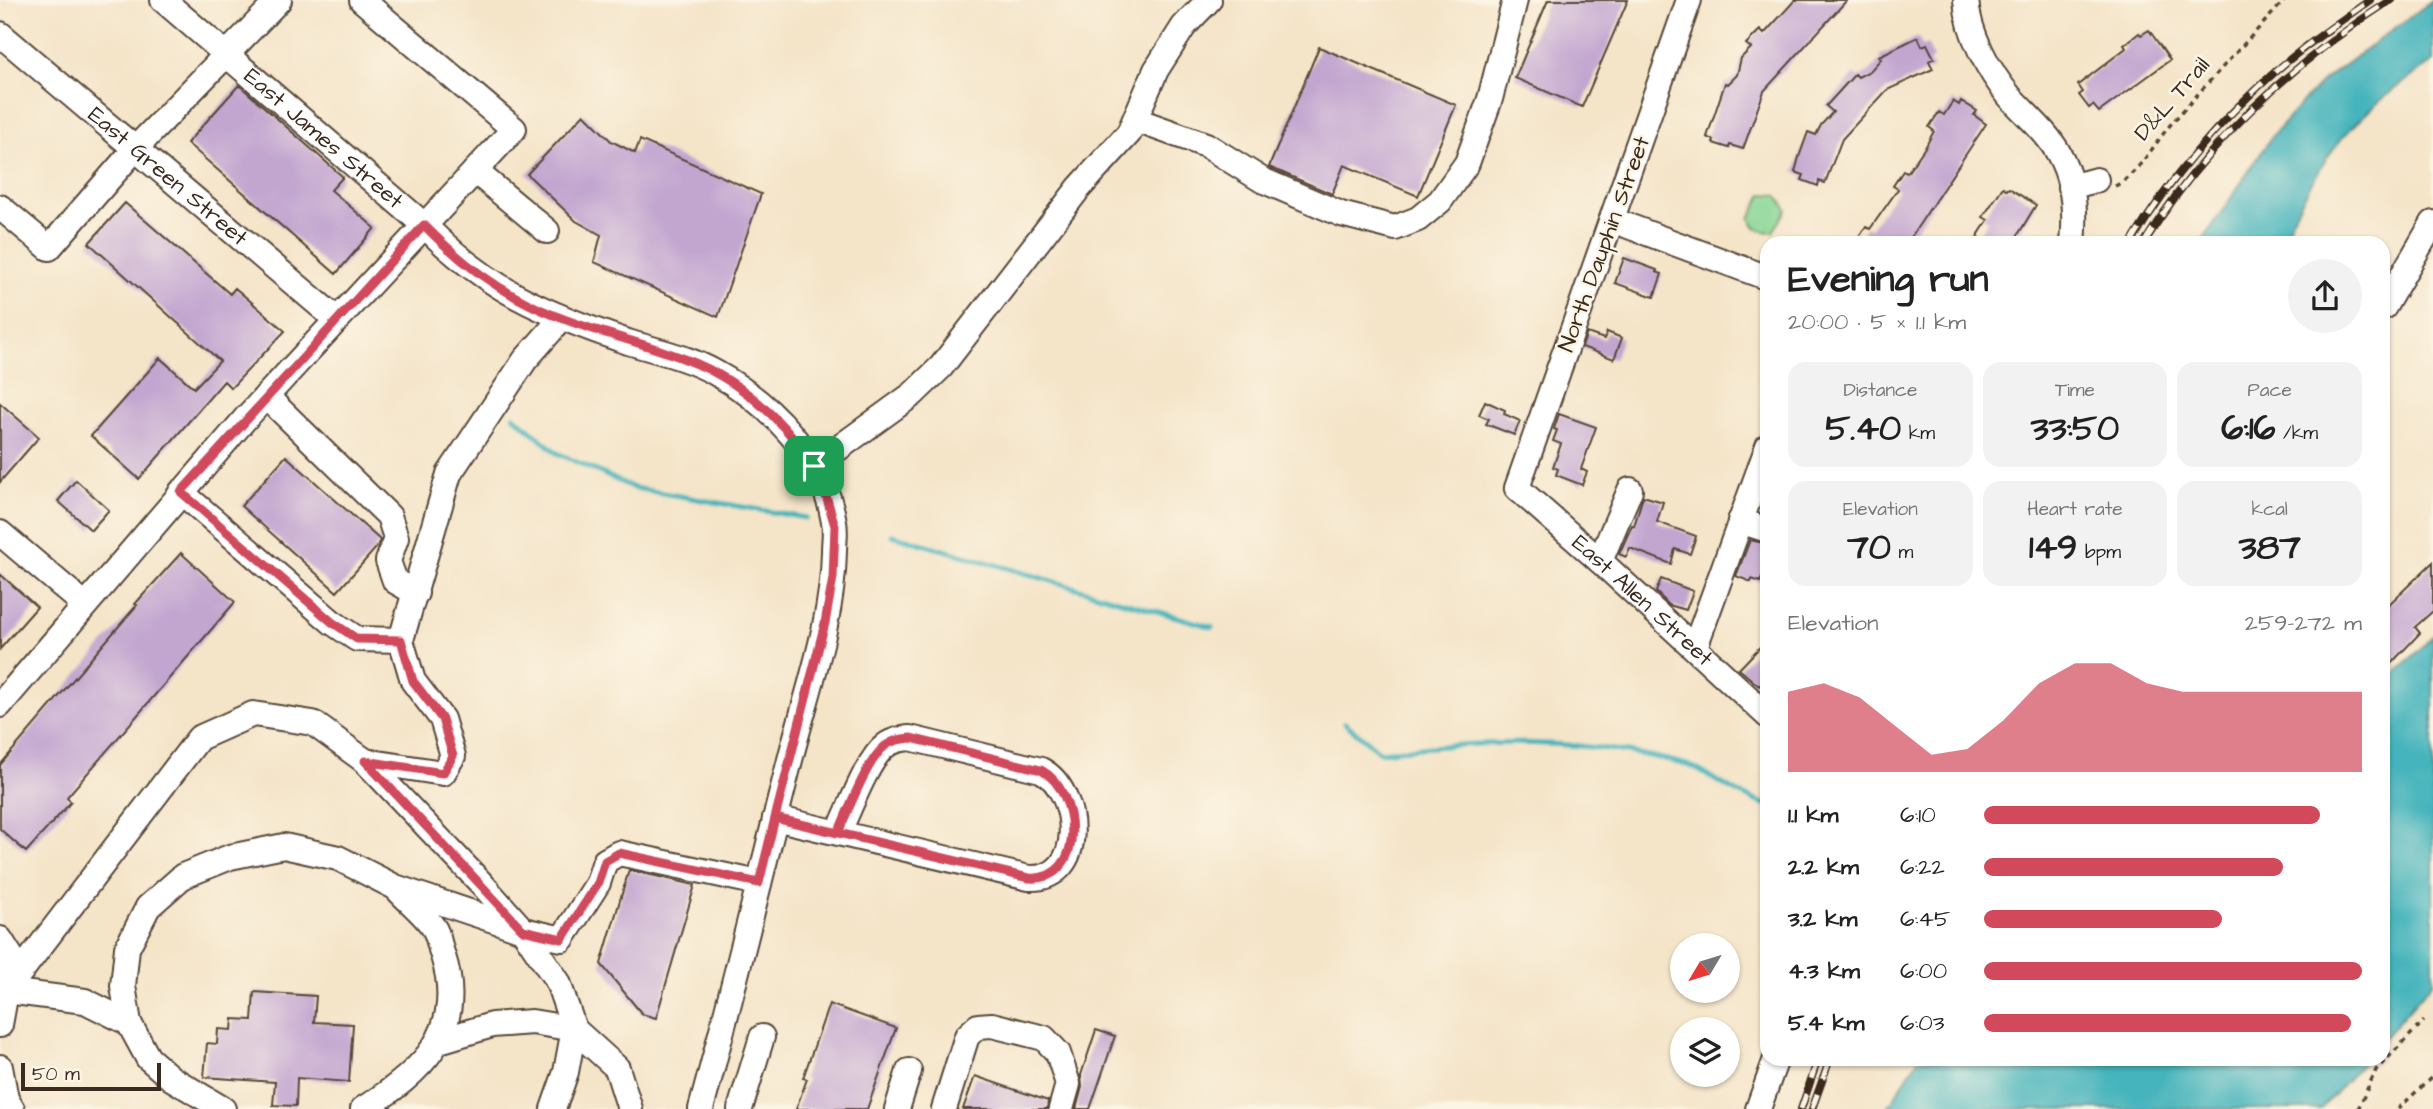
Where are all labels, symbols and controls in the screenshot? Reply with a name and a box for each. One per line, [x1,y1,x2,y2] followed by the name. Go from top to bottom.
[2127,50,2217,148] street label: D&L Trail
[237,61,411,217] street label: East James Street
[81,99,255,254] street label: East Green Street
[1550,131,1658,356] street label: North Dauphin Street
[1788,254,1989,306] text: Evening run
[2288,259,2362,333] button: share
[1788,306,1966,338] text: 20:00 · 5 × 1.1 km
[1843,377,1917,404] text: Distance
[2055,377,2095,404] text: Time
[2248,377,2292,404] text: Pace
[1825,404,1901,453] text: 5.40
[2031,404,2119,453] text: 33:50
[2221,404,2275,453] text: 6:16
[1901,420,1935,447] text: km
[2275,420,2318,447] text: /km
[784,436,844,496] pin
[795,447,833,485] icon: arrive
[1843,496,1918,523] text: Elevation
[2027,496,2123,523] text: Heart rate
[2251,496,2288,523] text: kcal
[1847,523,1891,572] text: 70
[2029,523,2077,572] text: 149
[2239,523,2301,572] text: 387
[1565,527,1721,674] street label: East Allen Street
[1891,539,1913,566] text: m
[2077,539,2121,566] text: bpm
[1788,607,1879,639] text: Elevation
[2245,607,2362,639] text: 259–272 m
[1788,799,1838,831] text: 1.1 km
[1900,799,1936,831] text: 6:10
[1788,851,1859,883] text: 2.2 km
[1900,851,1945,883] text: 6:22
[1788,903,1857,935] text: 3.2 km
[1900,903,1950,935] text: 6:45
[1670,933,1740,1003] north arrow
[1670,933,1740,1087] map controls
[1788,955,1860,987] text: 4.3 km
[1900,955,1947,987] text: 6:00
[1788,1007,1864,1039] text: 5.4 km
[1900,1007,1944,1039] text: 6:03
[1670,1017,1740,1087] button: layers
[21,1060,161,1092] scale bar
[32,1061,80,1088] text: 50 m

